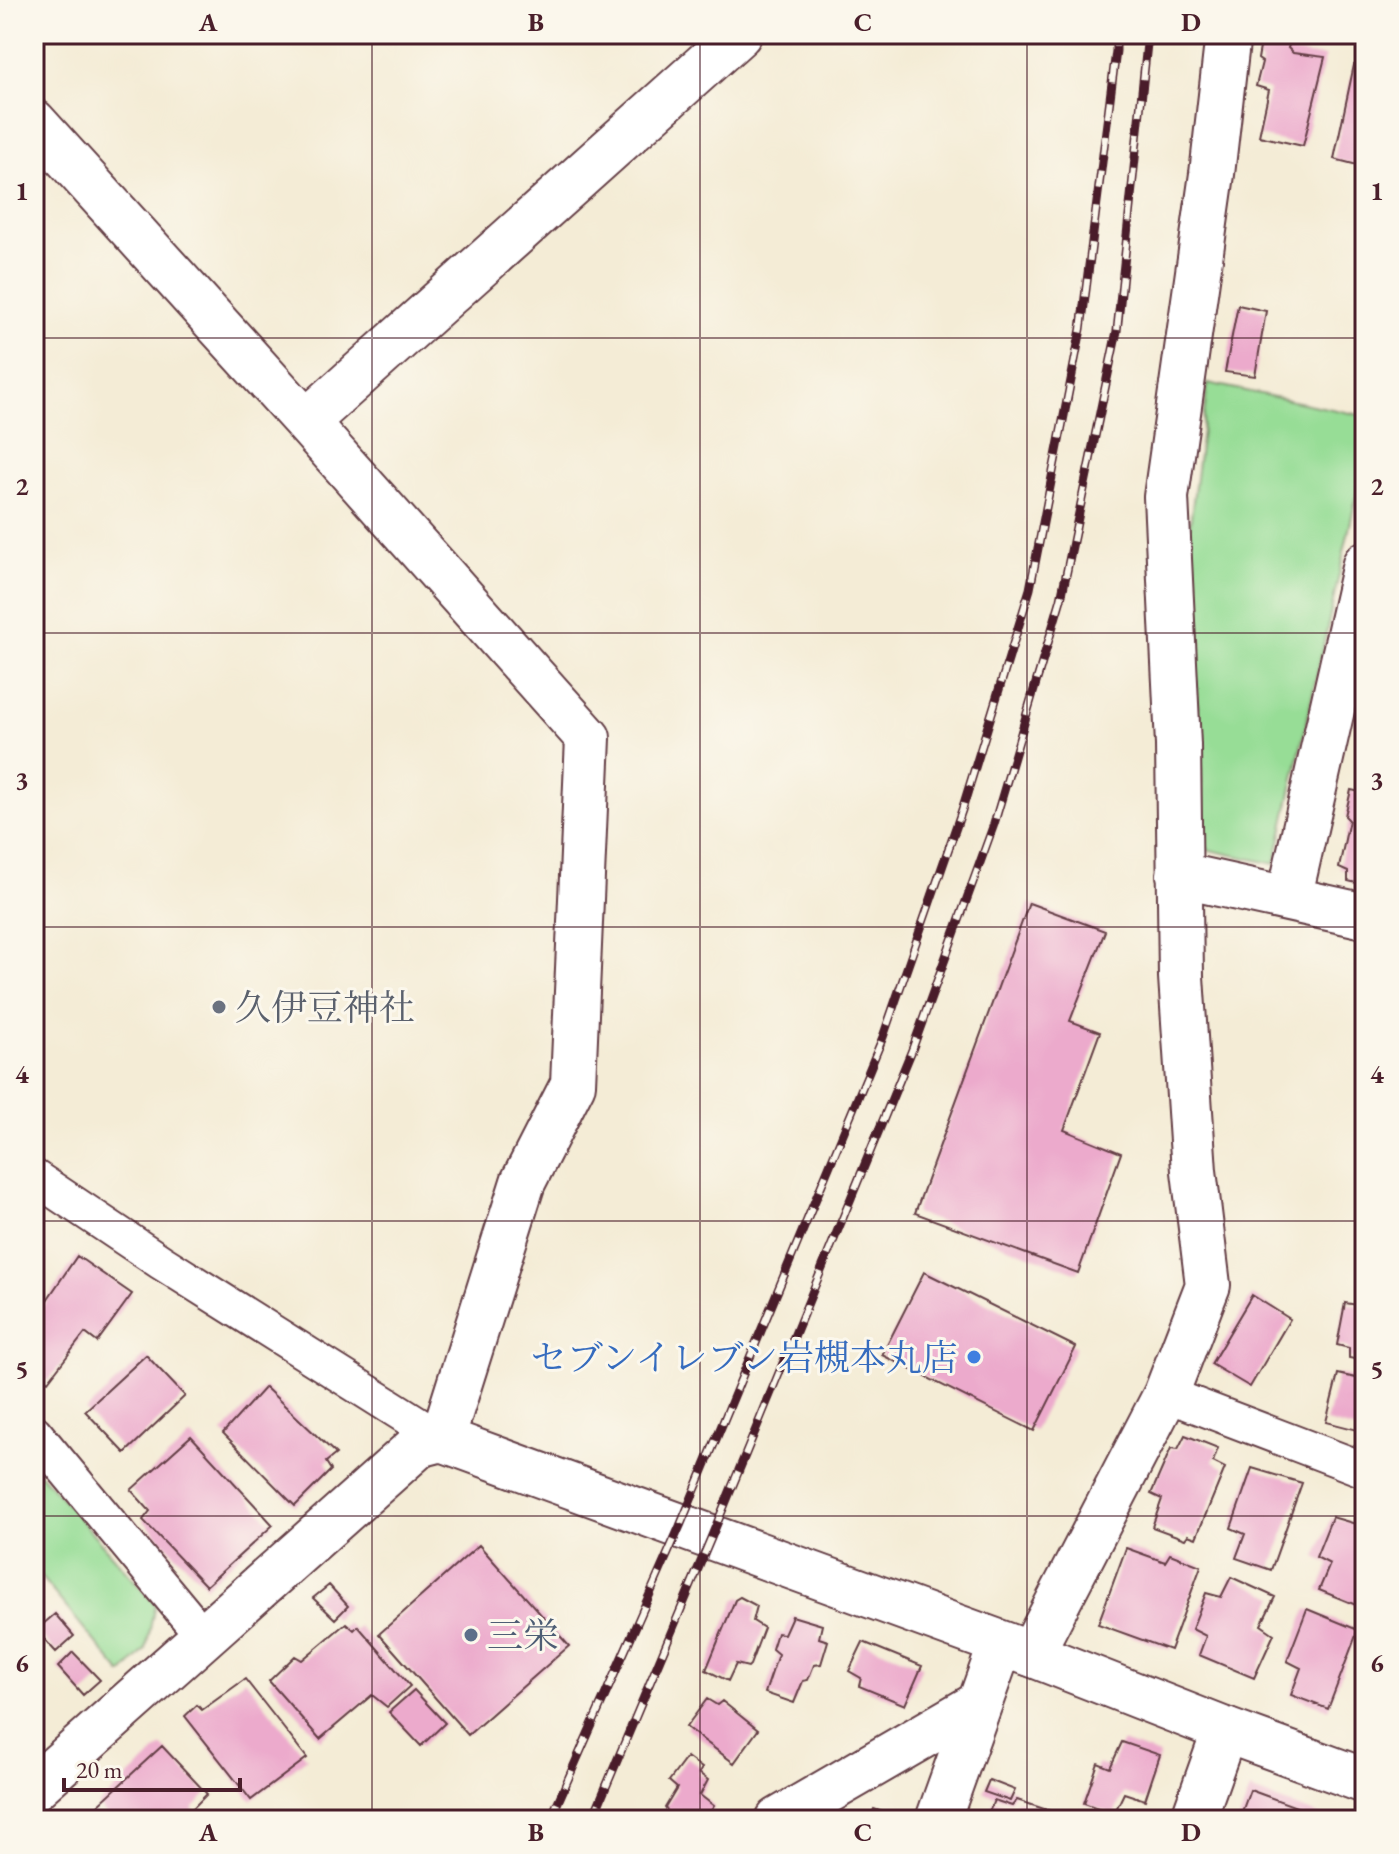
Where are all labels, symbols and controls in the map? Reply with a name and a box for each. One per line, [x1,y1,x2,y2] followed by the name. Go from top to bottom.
[198,5,218,39] text: A
[528,5,544,39] text: B
[854,5,872,39] text: C
[1181,5,1201,39] text: D
[15,174,29,208] text: 1
[1370,174,1384,208] text: 1
[15,469,29,503] text: 2
[1370,469,1384,503] text: 2
[15,763,29,797] text: 3
[1370,763,1384,797] text: 3
[235,984,415,1031] place label: 久伊豆神社
[210,998,228,1016] marker: 久伊豆神社
[15,1057,29,1091] text: 4
[1370,1057,1384,1091] text: 4
[531,1334,958,1381] place label: セブンイレブン岩槻本丸店
[965,1348,983,1366] marker: セブンイレブン岩槻本丸店
[15,1352,29,1386] text: 5
[1370,1352,1384,1386] text: 5
[487,1612,559,1659] place label: 三栄
[462,1626,480,1644] marker: 三栄
[15,1646,29,1680] text: 6
[1370,1646,1384,1680] text: 6
[64,1742,240,1792] scale bar
[76,1754,123,1785] text: 20 m
[198,1815,218,1849] text: A
[528,1815,544,1849] text: B
[854,1815,872,1849] text: C
[1181,1815,1201,1849] text: D

